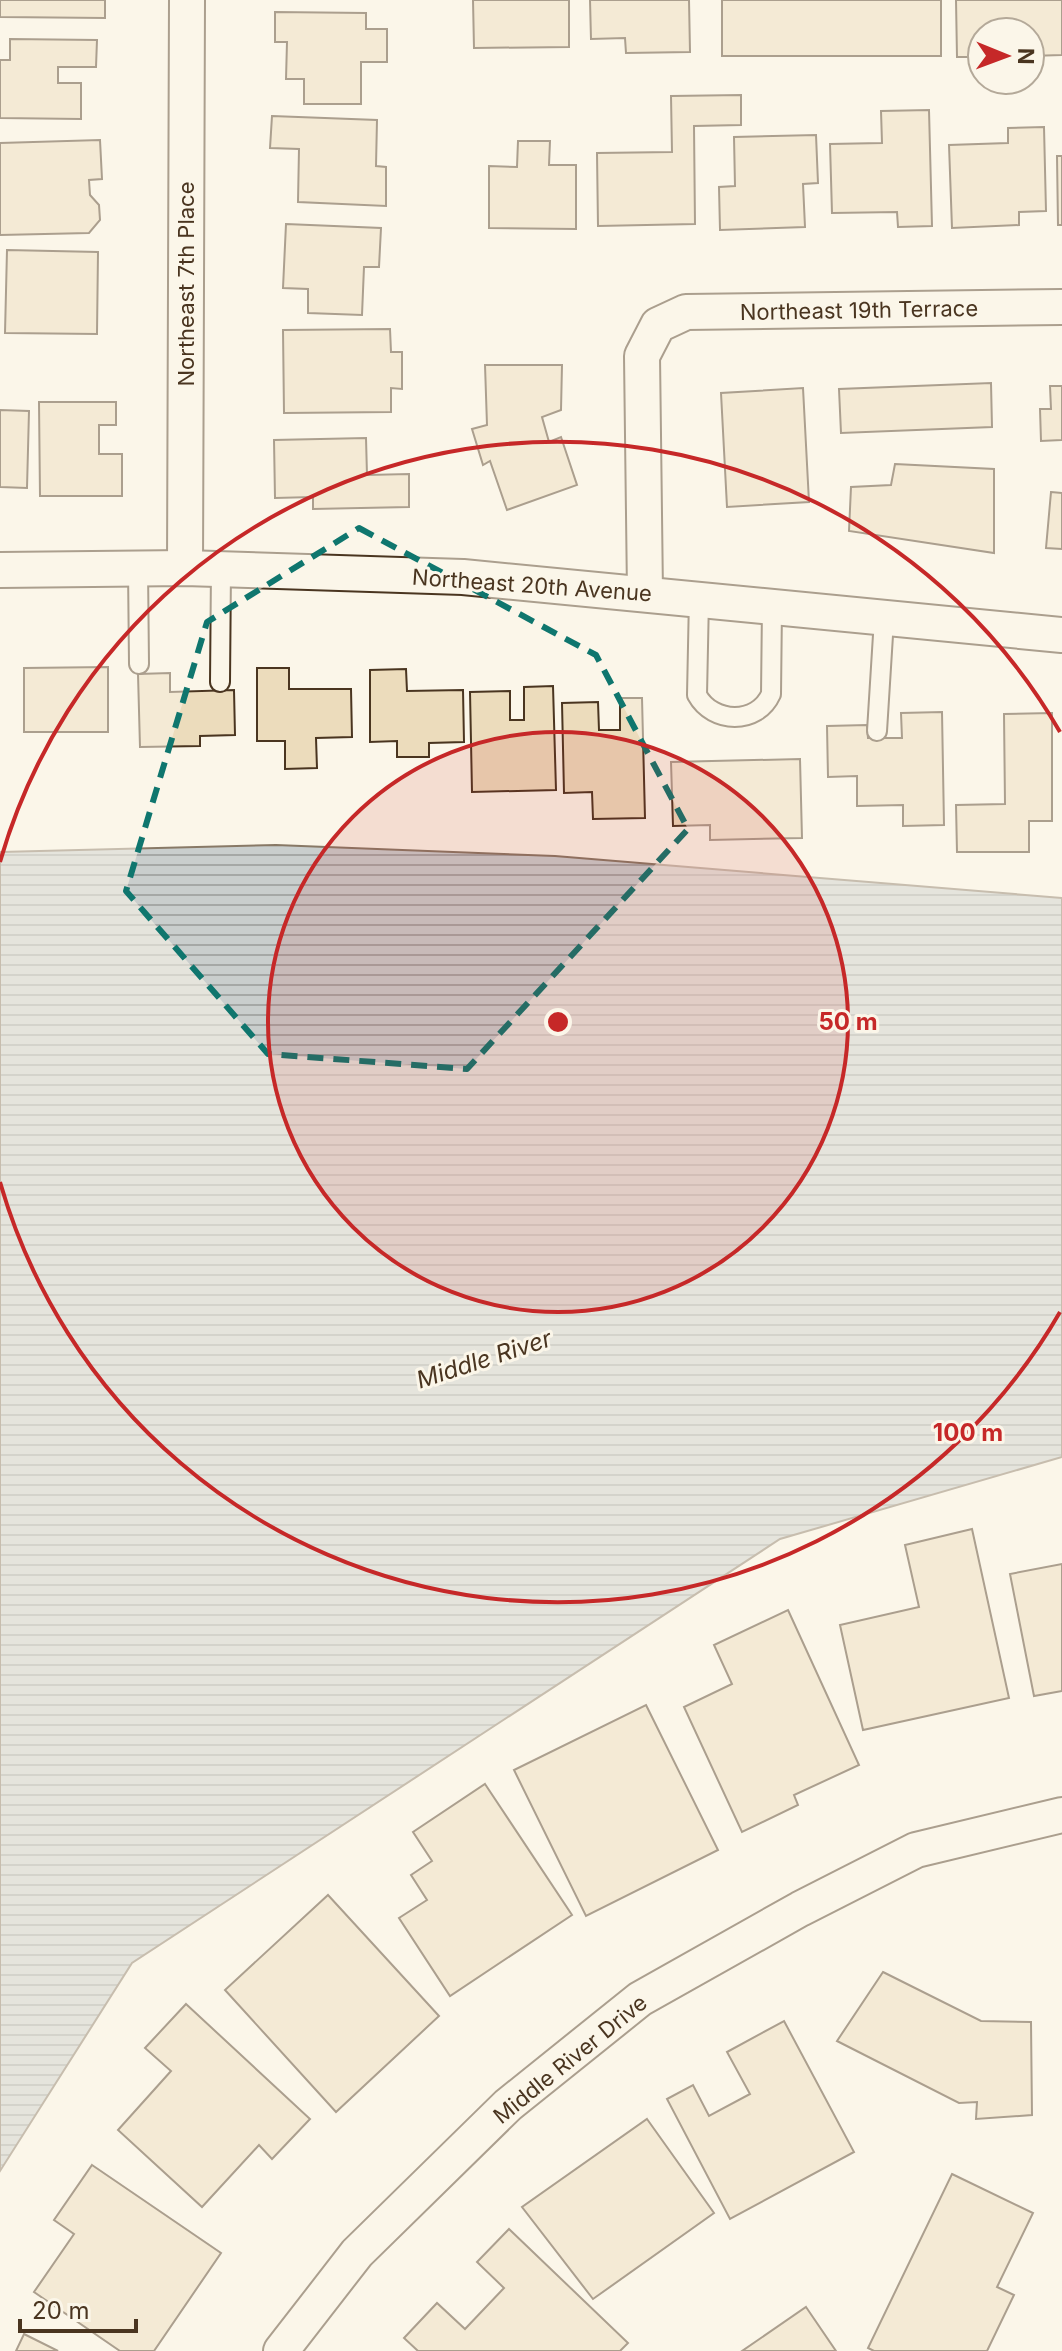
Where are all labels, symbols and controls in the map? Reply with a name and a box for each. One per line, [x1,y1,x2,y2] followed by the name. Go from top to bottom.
[966,16,1046,96] north arrow
[1013,48,1039,65] text: N
[173,182,199,386] street label: Northeast 7th Place
[740,295,978,325] street label: Northeast 19th Terrace
[411,564,653,606] street label: Northeast 20th Avenue
[818,1007,878,1036] text: 50 m
[544,1008,572,1036] centre of rings
[413,1323,556,1394] water label: Middle River
[933,1418,1003,1447] text: 100 m
[488,1989,652,2129] street label: Middle River Drive
[20,2283,136,2333] scale bar
[32,2296,90,2325] text: 20 m

